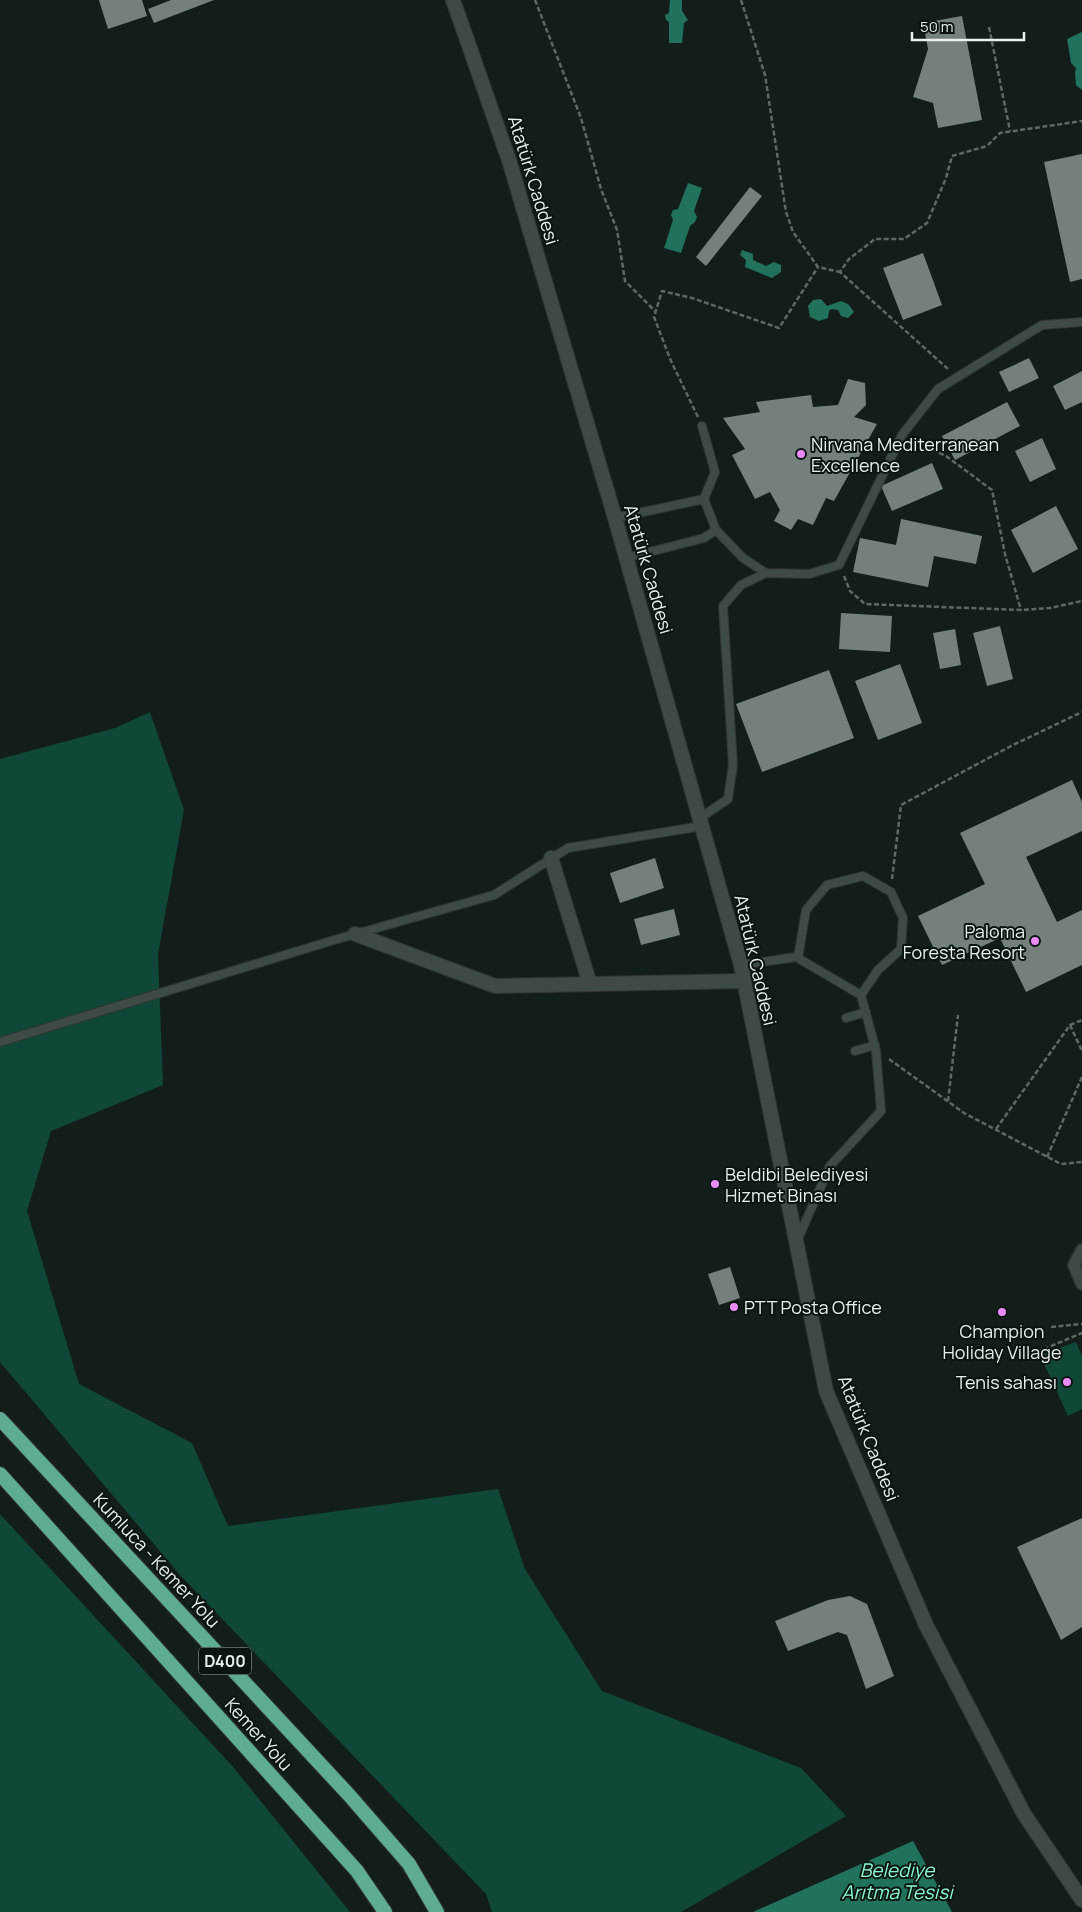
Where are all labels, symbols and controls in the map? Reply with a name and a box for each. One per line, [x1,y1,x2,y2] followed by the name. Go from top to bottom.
[912,10,1024,42] scale bar
[920,16,954,37] text: 50 m
[503,113,565,247] street label: Atatürk Caddesi
[811,432,999,477] place label: Nirvana Mediterranean Excellence
[795,448,807,460] marker: Nirvana Mediterranean Excellence
[619,501,679,637] street label: Atatürk Caddesi
[729,892,783,1028] street label: Atatürk Caddesi
[903,919,1025,964] place label: Paloma Foresta Resort
[1029,935,1041,947] marker: Paloma Foresta Resort
[725,1162,869,1207] place label: Beldibi Belediyesi Hizmet Binası
[709,1178,721,1190] marker: Beldibi Belediyesi Hizmet Binası
[744,1295,882,1319] place label: PTT Posta Office
[728,1301,740,1313] marker: PTT Posta Office
[996,1306,1008,1318] marker: Champion Holiday Village
[943,1319,1061,1364] place label: Champion Holiday Village
[956,1370,1057,1394] place label: Tenis sahası
[833,1372,905,1504] street label: Atatürk Caddesi
[1061,1376,1073,1388] marker: Tenis sahası
[88,1488,226,1632] street label: Kumluca - Kemer Yolu
[199,1648,251,1674] road number: D400
[220,1692,298,1776] street label: Kemer Yolu
[841,1857,955,1905] water label: Belediye Arıtma Tesisi

